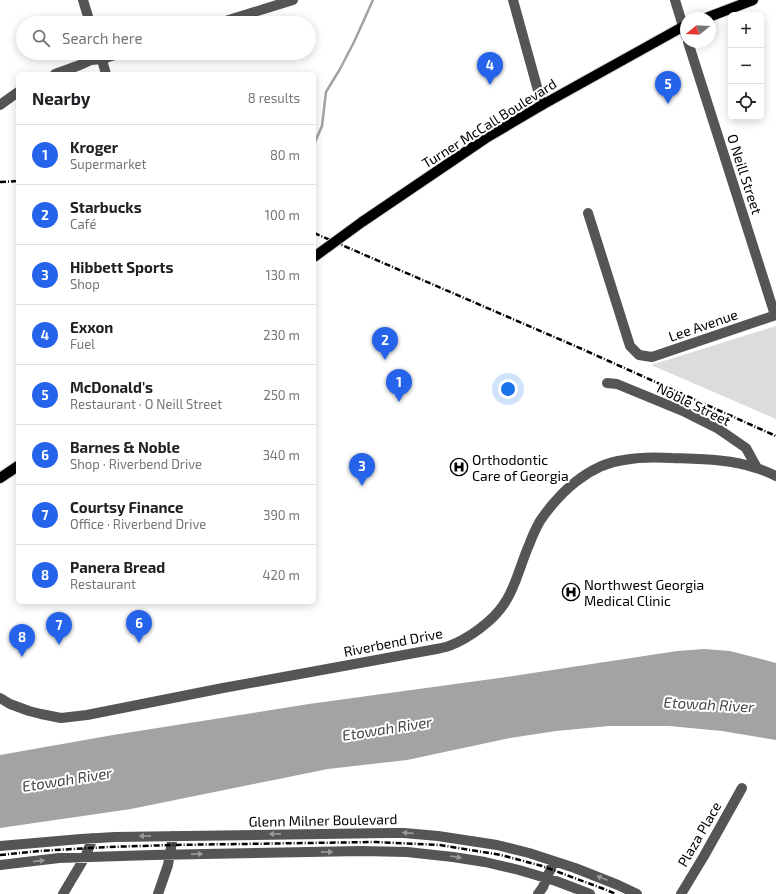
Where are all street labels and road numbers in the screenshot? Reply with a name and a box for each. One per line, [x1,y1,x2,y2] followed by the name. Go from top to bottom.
[419,75,559,171] street label: Turner McCall Boulevard
[724,132,766,216] street label: O Neill Street
[666,305,740,345] street label: Lee Avenue
[655,379,733,429] street label: Noble Street
[342,624,444,660] street label: Riverbend Drive
[674,798,724,870] street label: Plaza Place
[249,810,397,830] street label: Glenn Milner Boulevard

